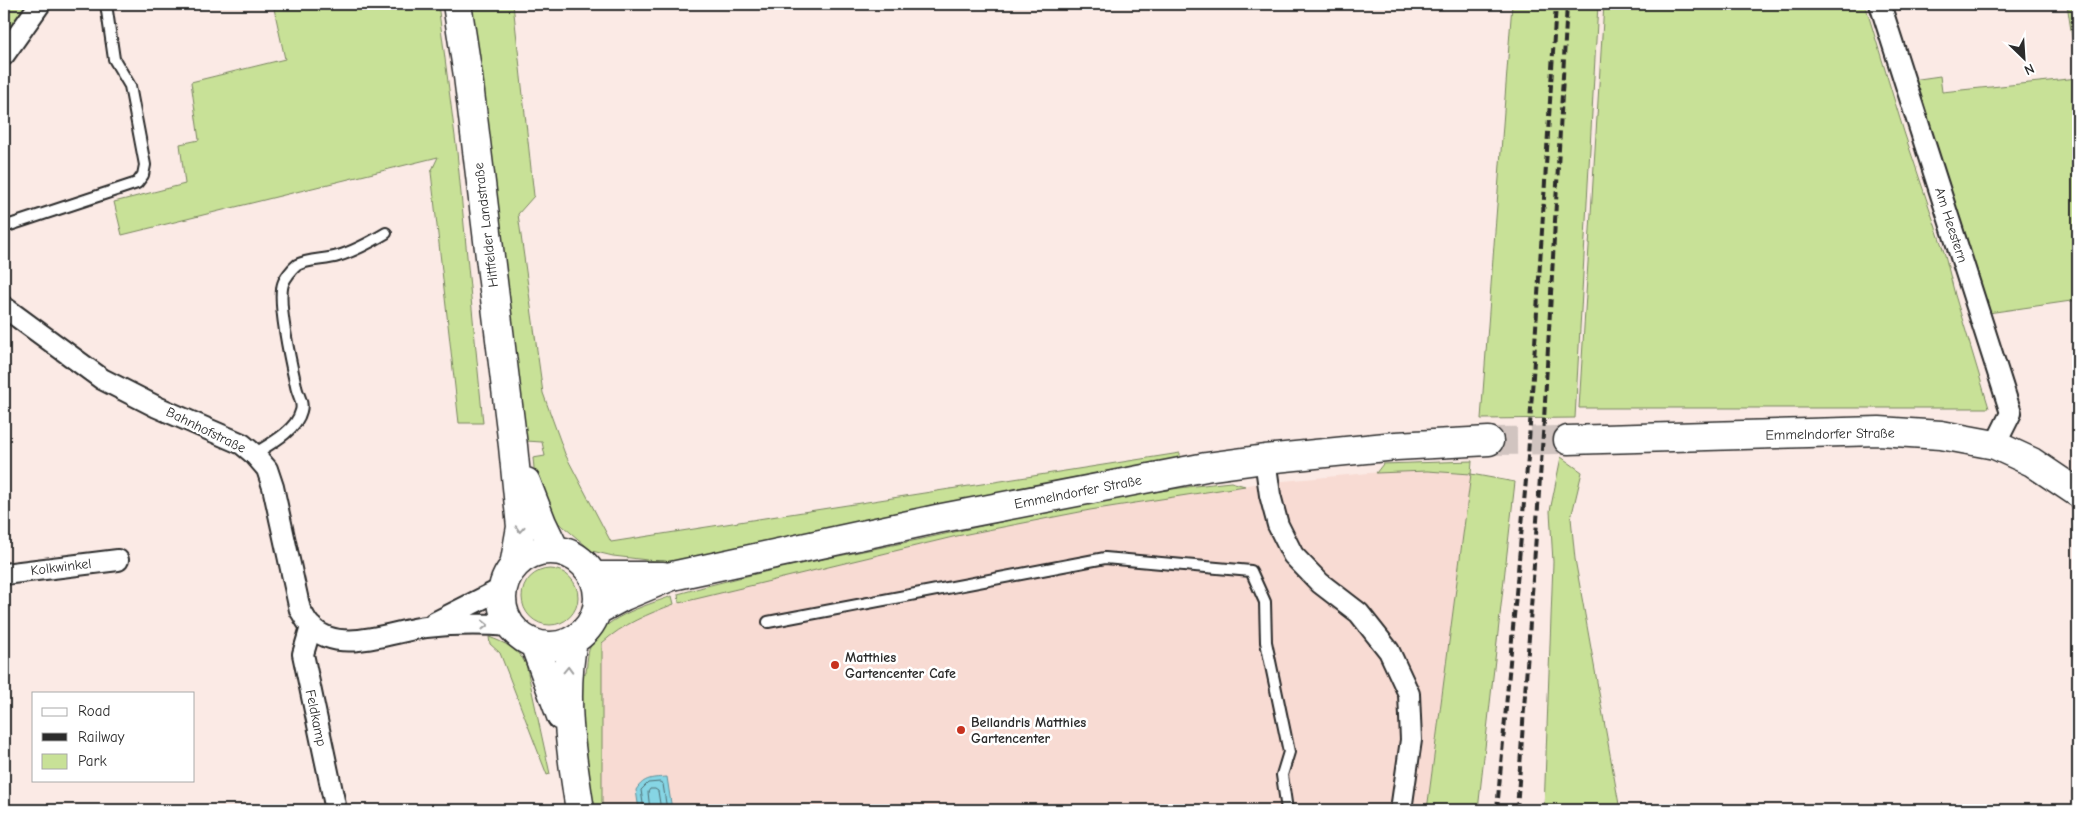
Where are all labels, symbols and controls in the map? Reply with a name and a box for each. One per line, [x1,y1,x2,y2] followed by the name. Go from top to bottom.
[2000,32,2050,82] north arrow
[2022,60,2037,79] text: N
[470,162,502,288] street label: Hittfelder Landstraße
[1931,185,1971,265] street label: Am Heestern
[163,403,249,457] street label: Bahnhofstraße
[1765,424,1895,444] street label: Emmelndorfer Straße
[1013,471,1143,513] street label: Emmelndorfer Straße
[514,526,525,534] one-way arrow
[30,555,92,579] street label: Kolkwinkel
[482,620,490,630] one-way arrow
[845,649,956,682] place label: Matthies Gartencenter Cafe
[829,659,841,671] marker: Matthies Gartencenter Cafe
[563,666,574,674] one-way arrow
[302,688,330,748] street label: Feldkamp
[32,692,195,782] legend
[78,702,110,720] text: Road
[971,714,1086,747] place label: Bellandris Matthies Gartencenter
[955,724,967,736] marker: Bellandris Matthies Gartencenter
[78,728,125,746] text: Railway
[78,752,107,770] text: Park

